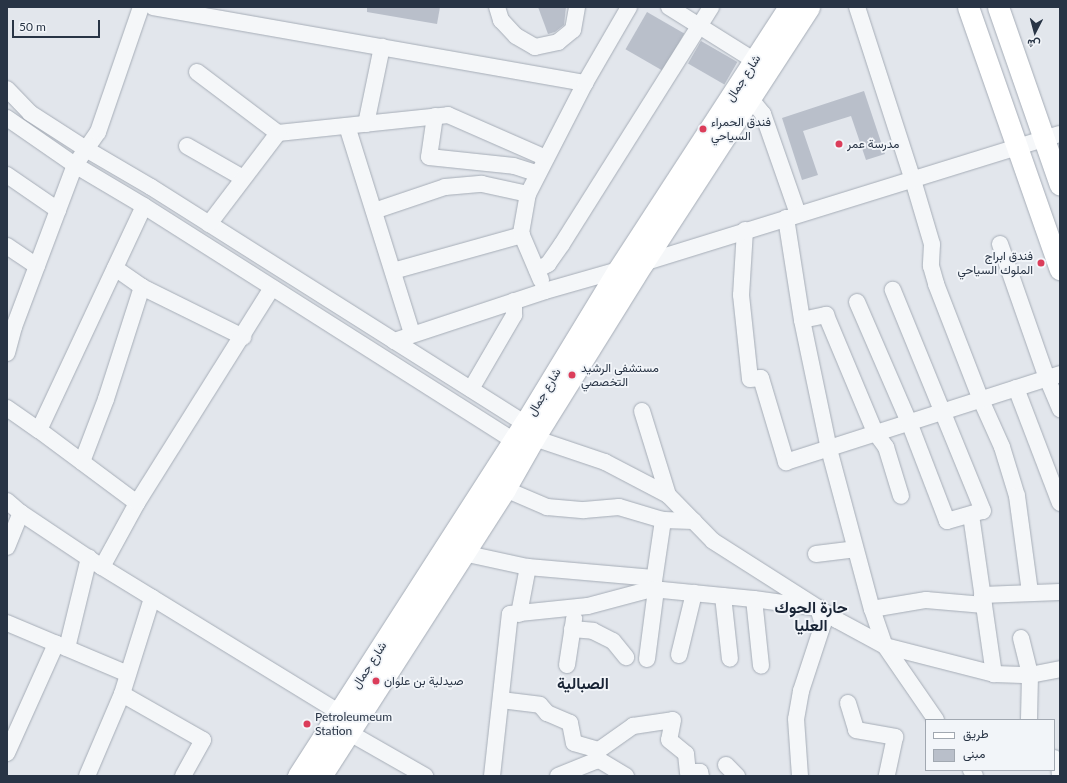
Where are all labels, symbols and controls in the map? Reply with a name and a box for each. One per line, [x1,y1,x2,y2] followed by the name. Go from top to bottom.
[14,12,102,38] scale bar
[1015,12,1055,52] north arrow
[19,19,46,34] text: 50 m
[1026,37,1041,52] text: ش
[723,52,763,104] street label: شارع جمال
[711,115,771,143] place label: فندق الحمراء السياحي
[698,124,708,134] marker: فندق الحمراء السياحي
[847,137,899,151] place label: مدرسة عمر
[834,139,844,149] marker: مدرسة عمر
[957,249,1033,277] place label: فندق ابراج الملوك السياحي
[1036,258,1046,268] marker: فندق ابراج الملوك السياحي
[581,361,659,389] place label: مستشفى الرشيد التخصصي
[524,366,564,418] street label: شارع جمال
[566,369,578,381] marker: مستشفى الرشيد التخصصي
[774,597,848,635] district label: حارة الحوك العليا
[349,639,389,691] street label: شارع جمال
[557,673,609,693] district label: الصبالية
[384,674,463,688] place label: صيدلية بن علوان
[371,676,381,686] marker: صيدلية بن علوان
[315,710,392,738] place label: Petroleumeum Station
[302,719,312,729] marker: Petroleumeum Station
[925,719,1055,771] legend
[963,726,988,741] text: طريق
[963,746,985,761] text: مبنى

